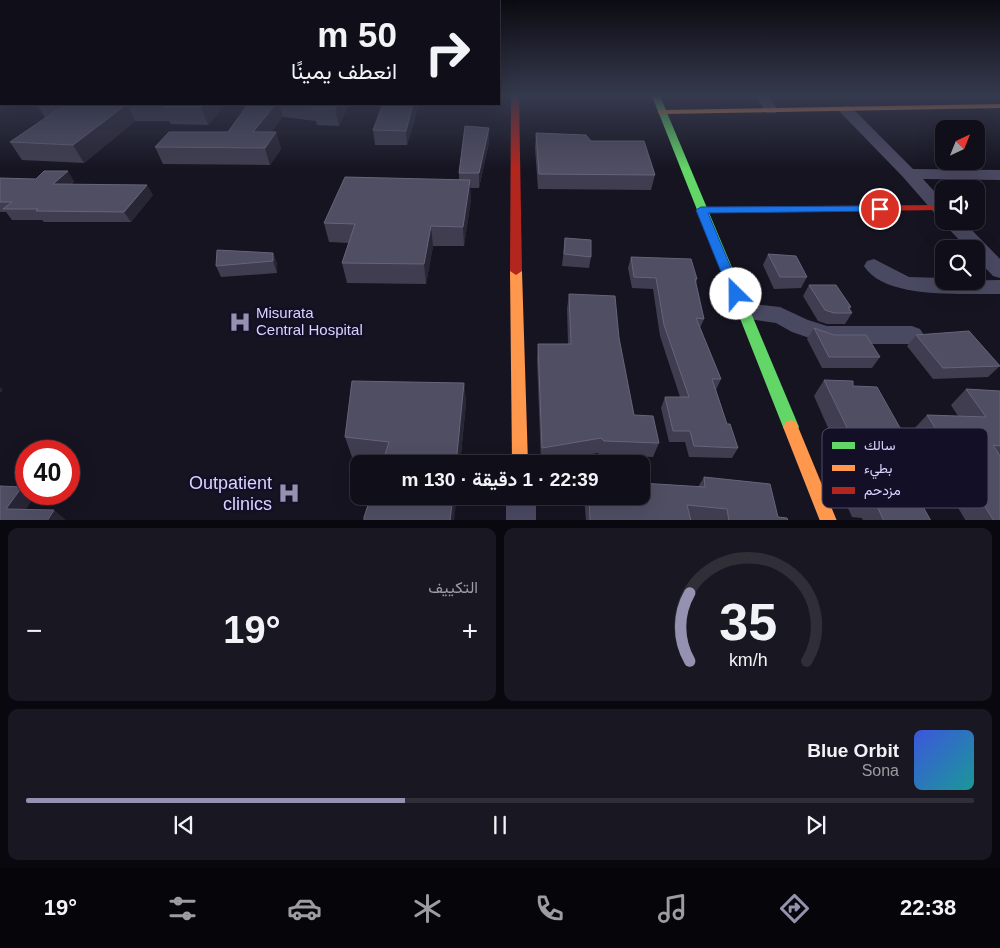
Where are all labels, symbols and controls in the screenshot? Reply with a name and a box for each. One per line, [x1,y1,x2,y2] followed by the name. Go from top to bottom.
[317,15,397,54] text: 50 m
[415,20,480,85] icon: right
[291,59,397,84] text: انعطف يمينًا
[935,120,985,170] north arrow
[935,120,985,290] map controls
[935,180,985,230] button: sound
[859,188,901,230] pin
[866,195,894,223] icon: arrive
[935,240,985,290] button: search
[709,267,761,319] position arrow
[256,304,363,338] place label: Misurata Central Hospital
[227,309,253,335] hospital icon: Misurata Central Hospital
[822,428,988,508] legend
[864,437,895,453] text: سالك
[15,440,80,505] speed limit sign: 40
[864,460,892,480] text: بطيء
[402,469,598,490] text: 22:39 · 1 دقيقة · 130 m
[189,473,272,514] place label: Outpatient clinics
[276,480,302,506] hospital icon: Outpatient clinics
[864,482,901,499] text: مزدحم
[428,579,478,596] text: التكييف
[719,593,777,651] text: 35
[223,609,281,651] text: 19°
[26,615,42,646] text: −
[462,615,478,646] text: +
[729,650,767,670] text: km/h
[807,740,899,761] text: Blue Orbit
[862,762,899,779] text: Sona
[170,811,198,839] icon: previous
[486,811,514,839] icon: pause
[802,811,830,839] icon: next
[165,891,200,926] icon: filters
[287,891,322,926] icon: car
[410,891,445,926] icon: climate
[532,891,567,926] icon: phone
[655,891,690,926] icon: music
[777,891,812,926] icon: directions
[44,895,77,920] text: 19°
[900,895,956,920] text: 22:38

